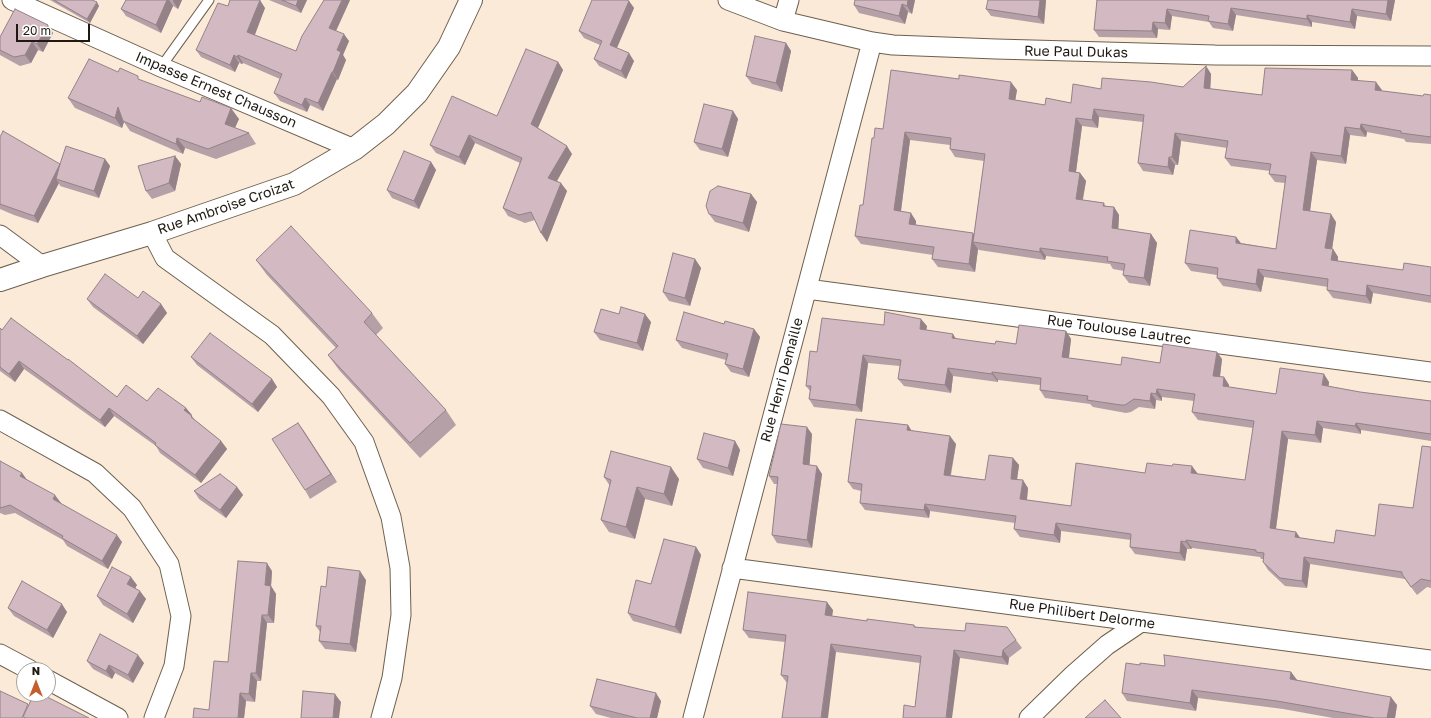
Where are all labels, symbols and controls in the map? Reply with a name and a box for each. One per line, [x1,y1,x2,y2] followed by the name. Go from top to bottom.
[18,16,92,42] scale bar
[23,23,51,38] text: 20 m
[1024,43,1128,61] street label: Rue Paul Dukas
[133,48,299,132] street label: Impasse Ernest Chausson
[155,176,297,238] street label: Rue Ambroise Croizat
[1046,312,1192,348] street label: Rue Toulouse Lautrec
[757,316,807,444] street label: Rue Henri Demaille
[1008,595,1156,633] street label: Rue Philibert Delorme
[16,662,56,702] north arrow
[32,664,40,677] text: N

